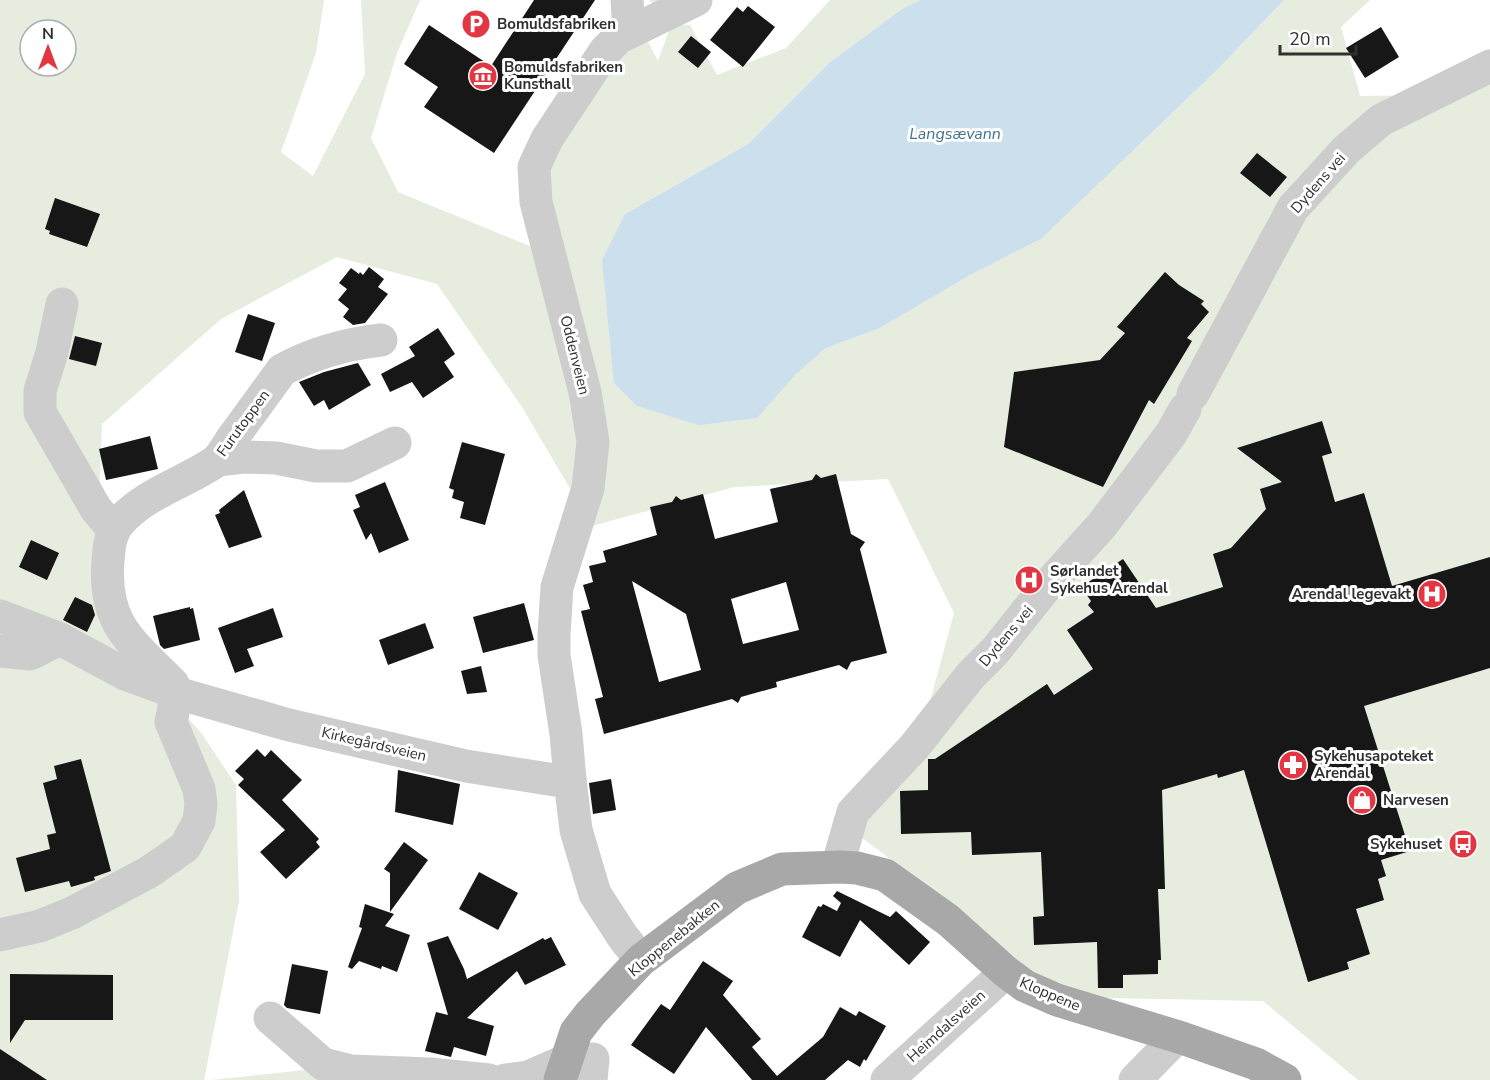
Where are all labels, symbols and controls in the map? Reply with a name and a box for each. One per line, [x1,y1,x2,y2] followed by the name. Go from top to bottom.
[460,8,492,40] parking icon: Bomuldsfabriken
[497,14,616,34] place label: Bomuldsfabriken
[18,18,78,78] north arrow
[1280,18,1356,56] scale bar
[42,23,54,45] text: N
[1289,27,1331,51] text: 20 m
[504,57,623,94] place label: Bomuldsfabriken Kunsthall
[467,60,499,92] museum icon: Bomuldsfabriken Kunsthall
[909,123,1001,145] water label: Langsævann
[1286,148,1350,218] street label: Dydens vei
[555,313,595,397] street label: Oddenveien
[212,386,274,460] street label: Furutoppen
[1050,561,1168,598] place label: Sørlandet Sykehus Arendal
[1013,564,1045,596] hospital icon: Sørlandet Sykehus Arendal
[1416,578,1448,610] hospital icon: Arendal legevakt
[1292,584,1411,604] place label: Arendal legevakt
[975,601,1037,671] street label: Dydens vei
[320,722,428,766] street label: Kirkegårdsveien
[1314,746,1434,783] place label: Sykehusapoteket Arendal
[1277,749,1309,781] pharmacy icon: Sykehusapoteket Arendal
[1346,784,1378,816] shop icon: Narvesen
[1383,790,1449,810] place label: Narvesen
[1447,828,1479,860] bus stop icon: Sykehuset
[1370,834,1442,854] place label: Sykehuset
[624,895,724,981] street label: Kloppenebakken
[1017,972,1083,1016] street label: Kloppene
[902,985,990,1067] street label: Heimdalsveien

